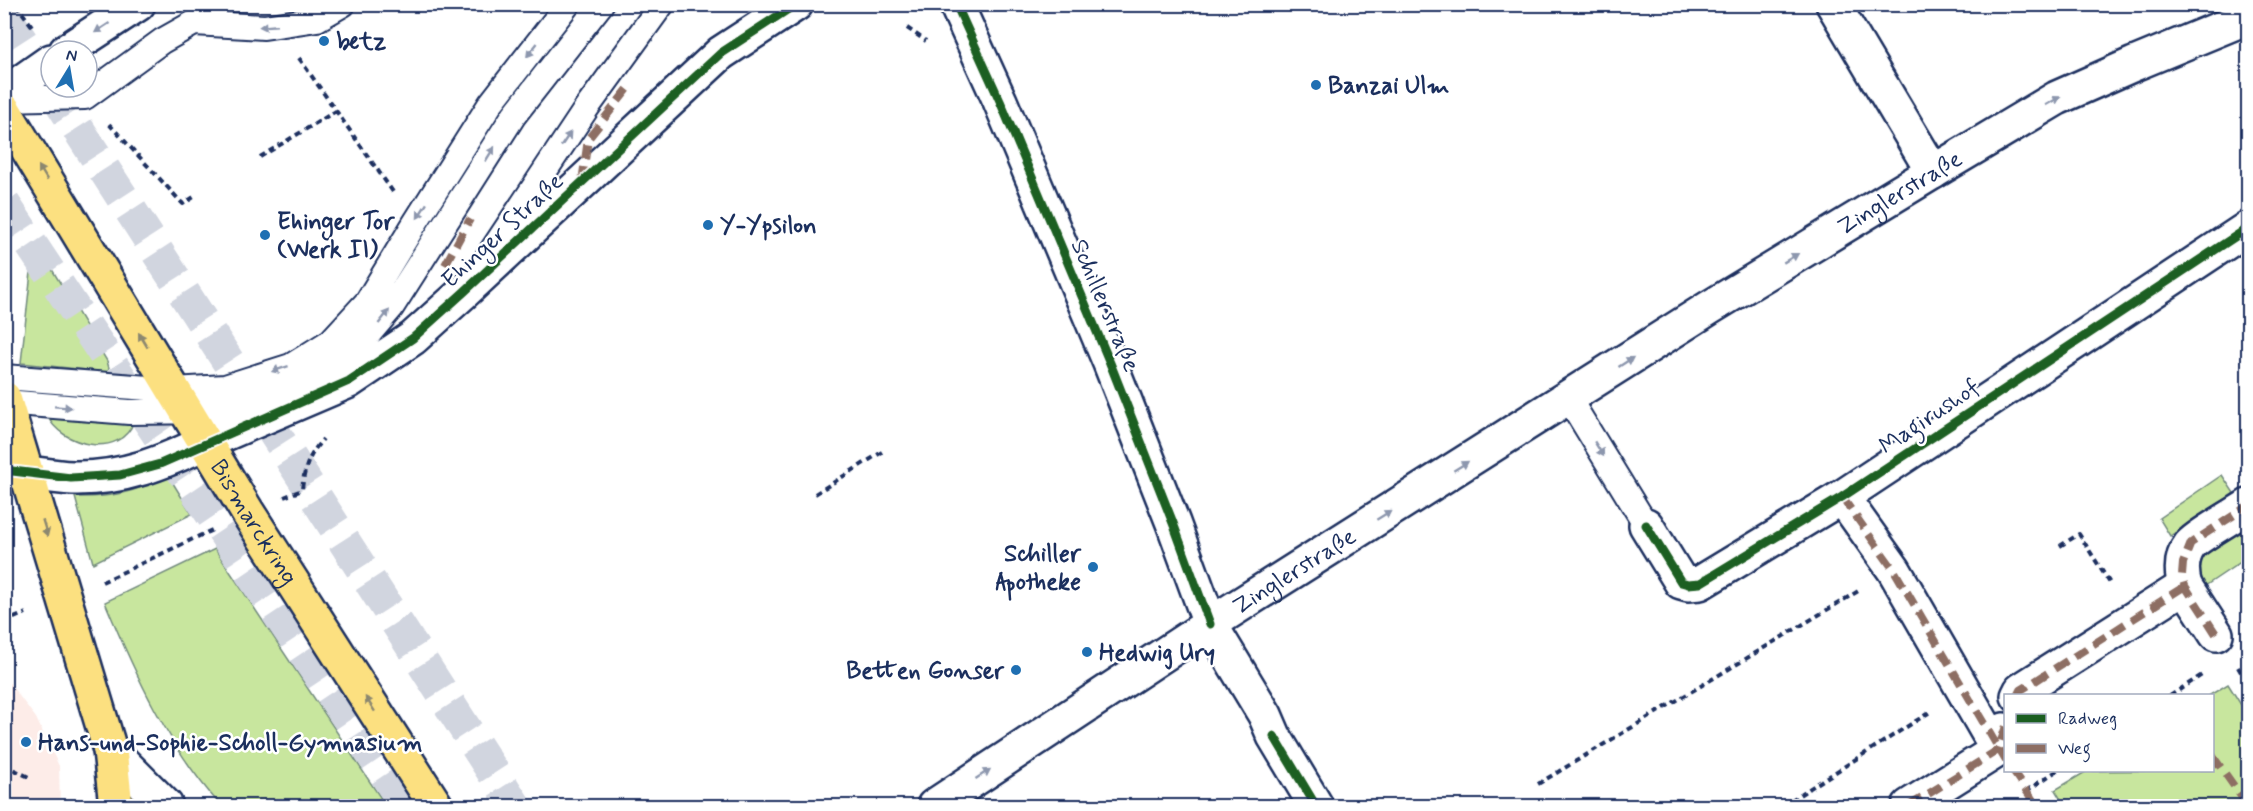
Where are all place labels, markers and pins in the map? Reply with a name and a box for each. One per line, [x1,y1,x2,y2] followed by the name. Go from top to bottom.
[336,27,386,58] place label: betz
[317,34,331,48] marker: betz
[1328,71,1450,102] place label: Banzai Ulm
[1309,78,1323,92] marker: Banzai Ulm
[277,207,395,266] place label: Ehinger Tor (Werk II)
[720,211,817,242] place label: Y-Ypsilon
[701,218,715,232] marker: Y-Ypsilon
[258,228,272,242] marker: Ehinger Tor (Werk II)
[995,539,1082,601] place label: Schiller Apotheke
[1086,560,1100,574] marker: Schiller Apotheke
[1099,638,1215,670] place label: Hedwig Ury
[1080,645,1094,659] marker: Hedwig Ury
[846,656,1005,687] place label: Betten Gonser
[1009,663,1023,677] marker: Betten Gonser
[38,728,422,759] place label: Hans-und-Sophie-Scholl-Gymnasium
[19,735,33,749] marker: Hans-und-Sophie-Scholl-Gymnasium

